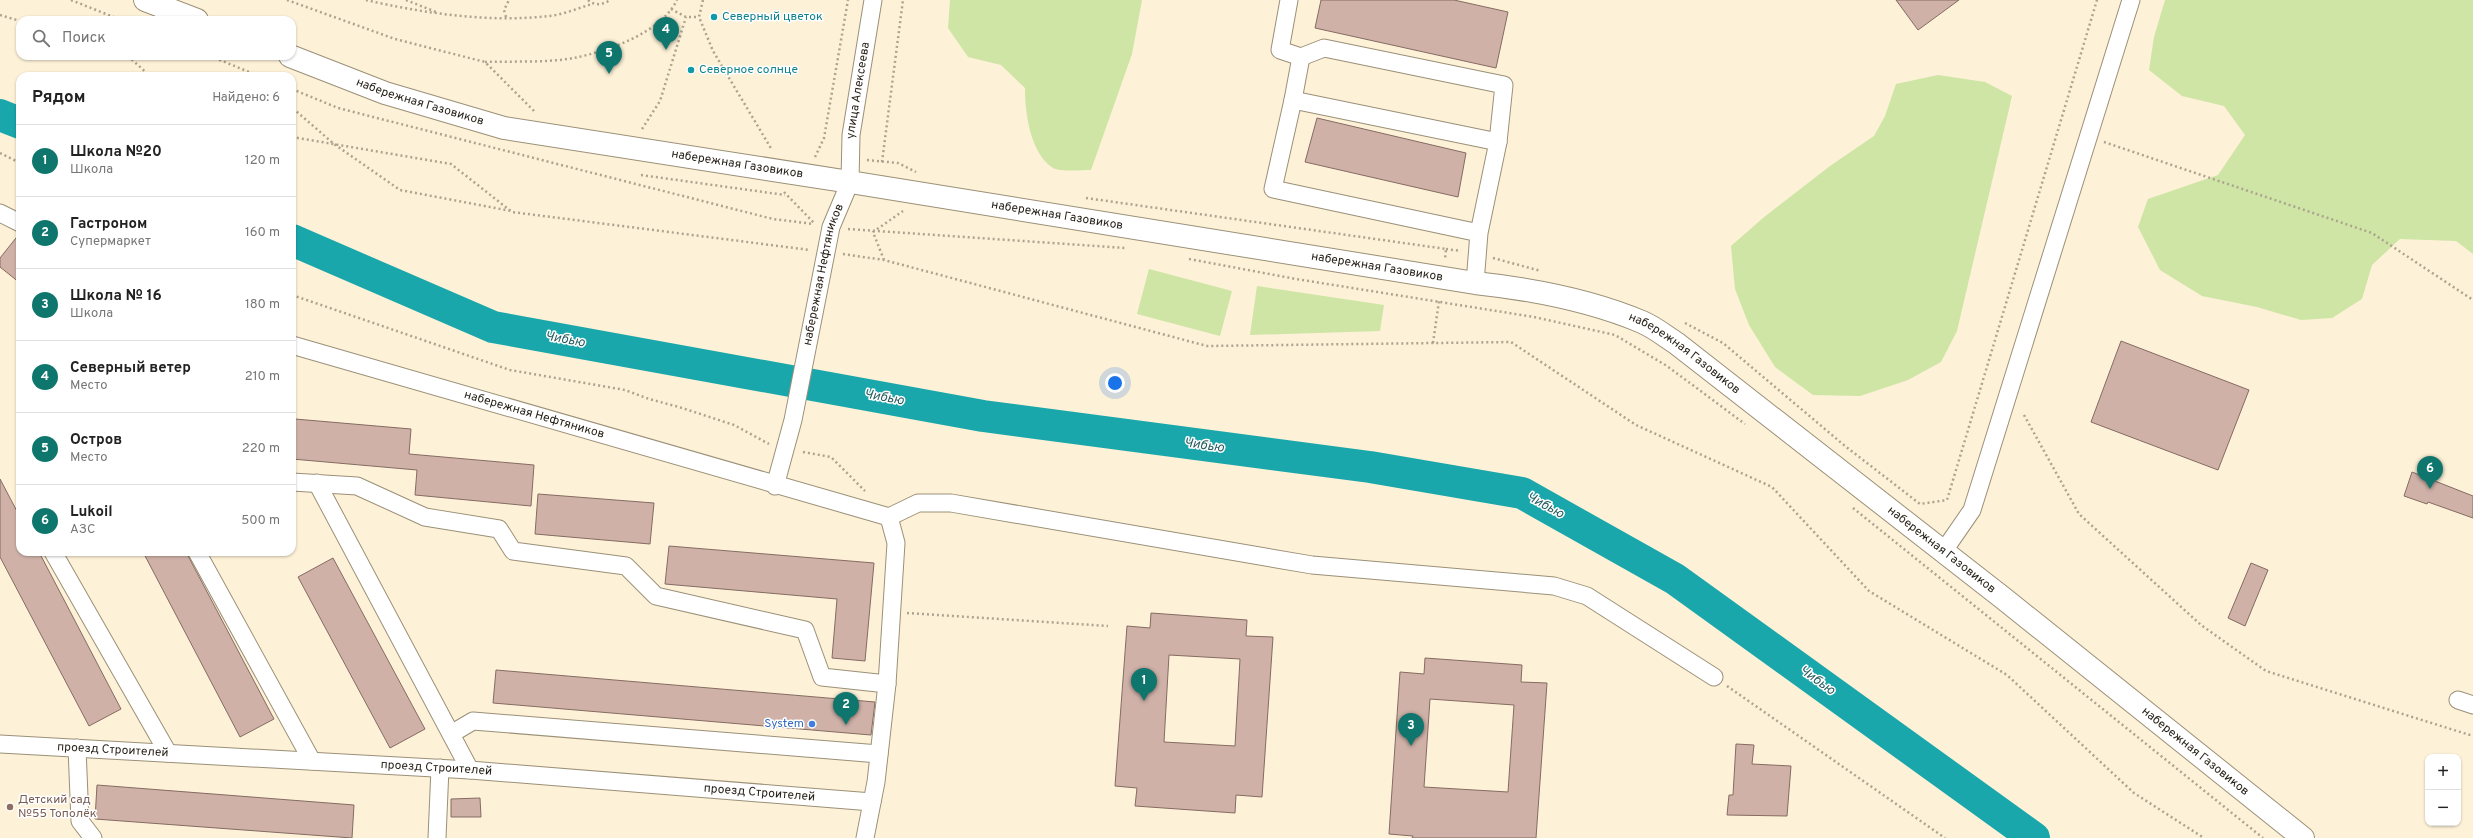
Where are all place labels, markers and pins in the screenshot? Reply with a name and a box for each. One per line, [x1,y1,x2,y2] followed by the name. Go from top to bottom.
[722,9,823,25] place label: Северный цветок
[709,12,719,22] marker: Северный цветок
[653,17,679,50] pin: 4
[596,41,622,74] pin: 5
[699,62,798,78] place label: Северное солнце
[686,65,696,75] marker: Северное солнце
[2417,456,2443,489] pin: 6
[1131,668,1157,701] pin: 1
[833,692,859,725] pin: 2
[1398,713,1424,746] pin: 3
[764,716,804,732] place label: System
[807,719,817,729] marker: System
[18,792,97,822] place label: Детский сад №55 Тополёк
[5,802,15,812] marker: Детский сад №55 Тополёк

